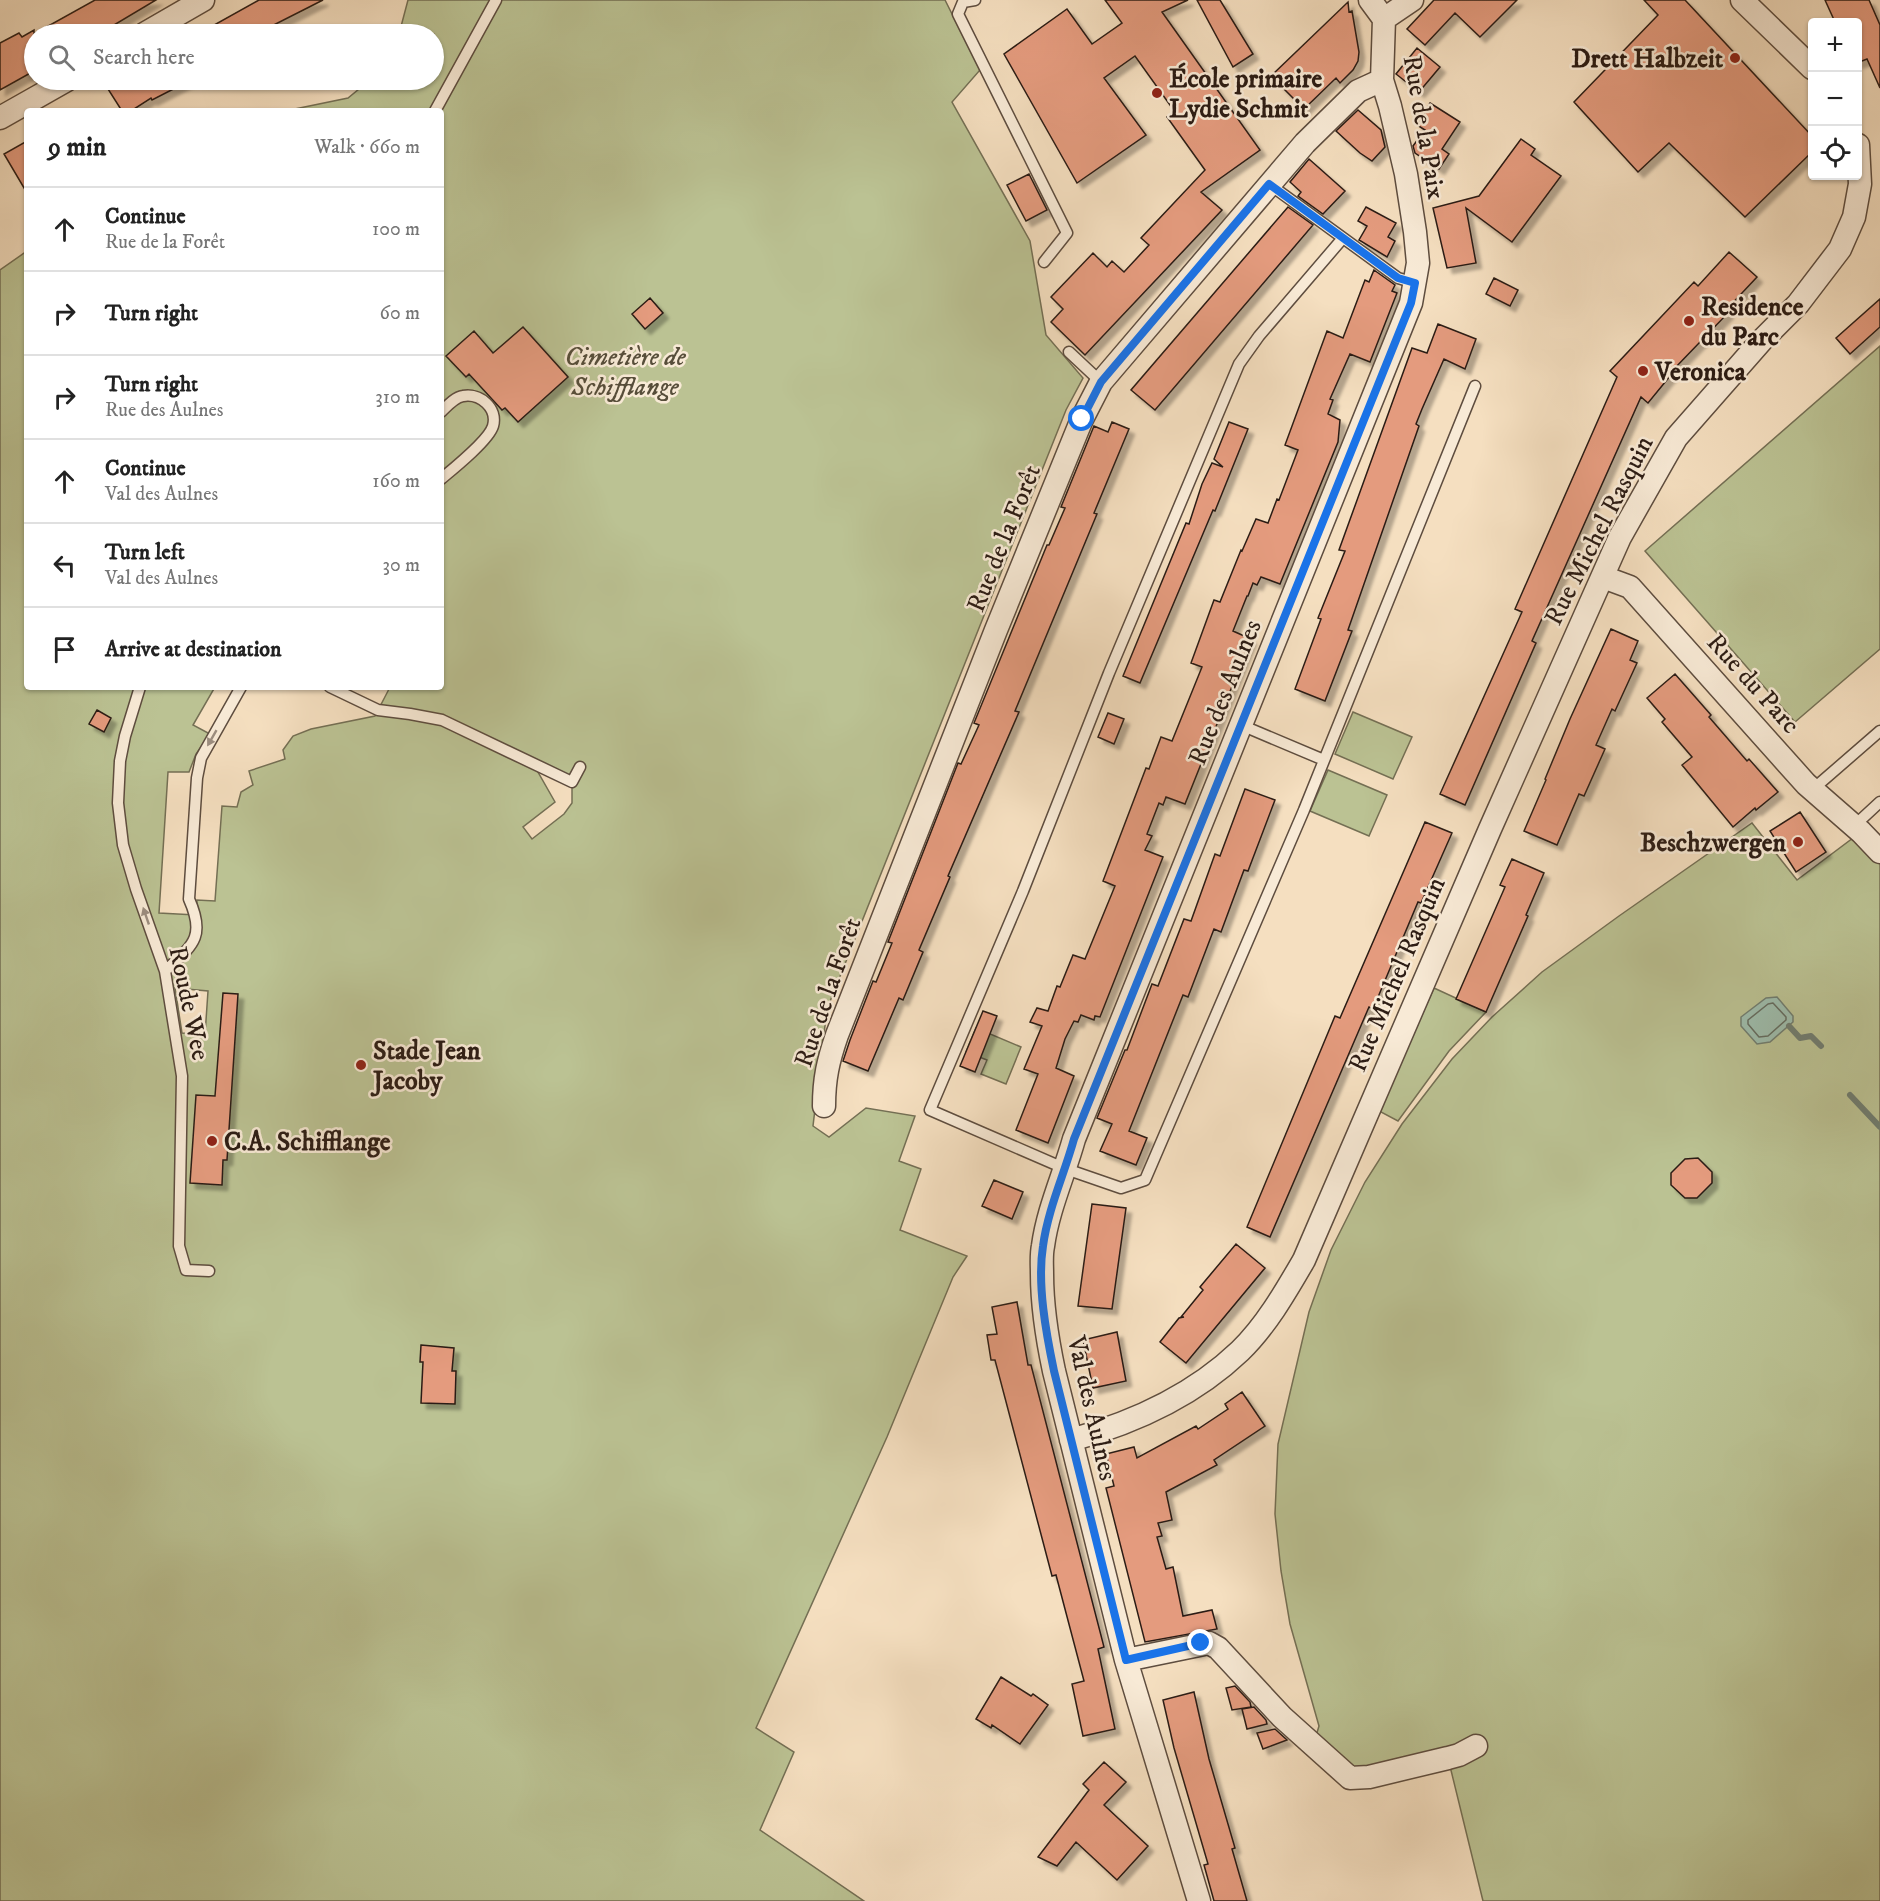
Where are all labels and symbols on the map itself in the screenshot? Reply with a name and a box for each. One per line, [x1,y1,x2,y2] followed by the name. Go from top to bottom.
[1571,43,1724,76] place label: Drett Halbzeit
[1728,51,1742,65] marker: Drett Halbzeit
[1395,53,1452,202] street label: Rue de la Paix
[1169,62,1322,126] place label: École primaire Lydie Schmit
[1150,86,1164,100] marker: École primaire Lydie Schmit
[1701,291,1804,354] place label: Residence du Parc
[1682,314,1696,328] marker: Residence du Parc
[564,341,687,404] park label: Cimetière de Schifflange
[1654,356,1747,389] place label: Veronica
[1636,364,1650,378] marker: Veronica
[1068,405,1094,431] route start
[1537,430,1661,631] street label: Rue Michel Rasquin
[960,460,1049,617] street label: Rue de la Forêt
[1181,615,1270,770] street label: Rue des Aulnes
[1699,627,1807,741] street label: Rue du Parc
[207,730,218,746] one-way arrow
[1640,827,1786,860] place label: Beschzwergen
[1791,835,1805,849] marker: Beschzwergen
[1342,872,1453,1077] street label: Rue Michel Rasquin
[140,907,150,925] one-way arrow
[787,913,869,1072] street label: Rue de la Forêt
[160,943,217,1063] street label: Roude Wee
[370,1035,481,1098] place label: Stade Jean Jacoby
[354,1058,368,1072] marker: Stade Jean Jacoby
[224,1126,391,1159] place label: C.A. Schifflange
[205,1134,219,1148] marker: C.A. Schifflange
[1059,1332,1124,1484] street label: Val des Aulnes
[1187,1629,1213,1655] route end

